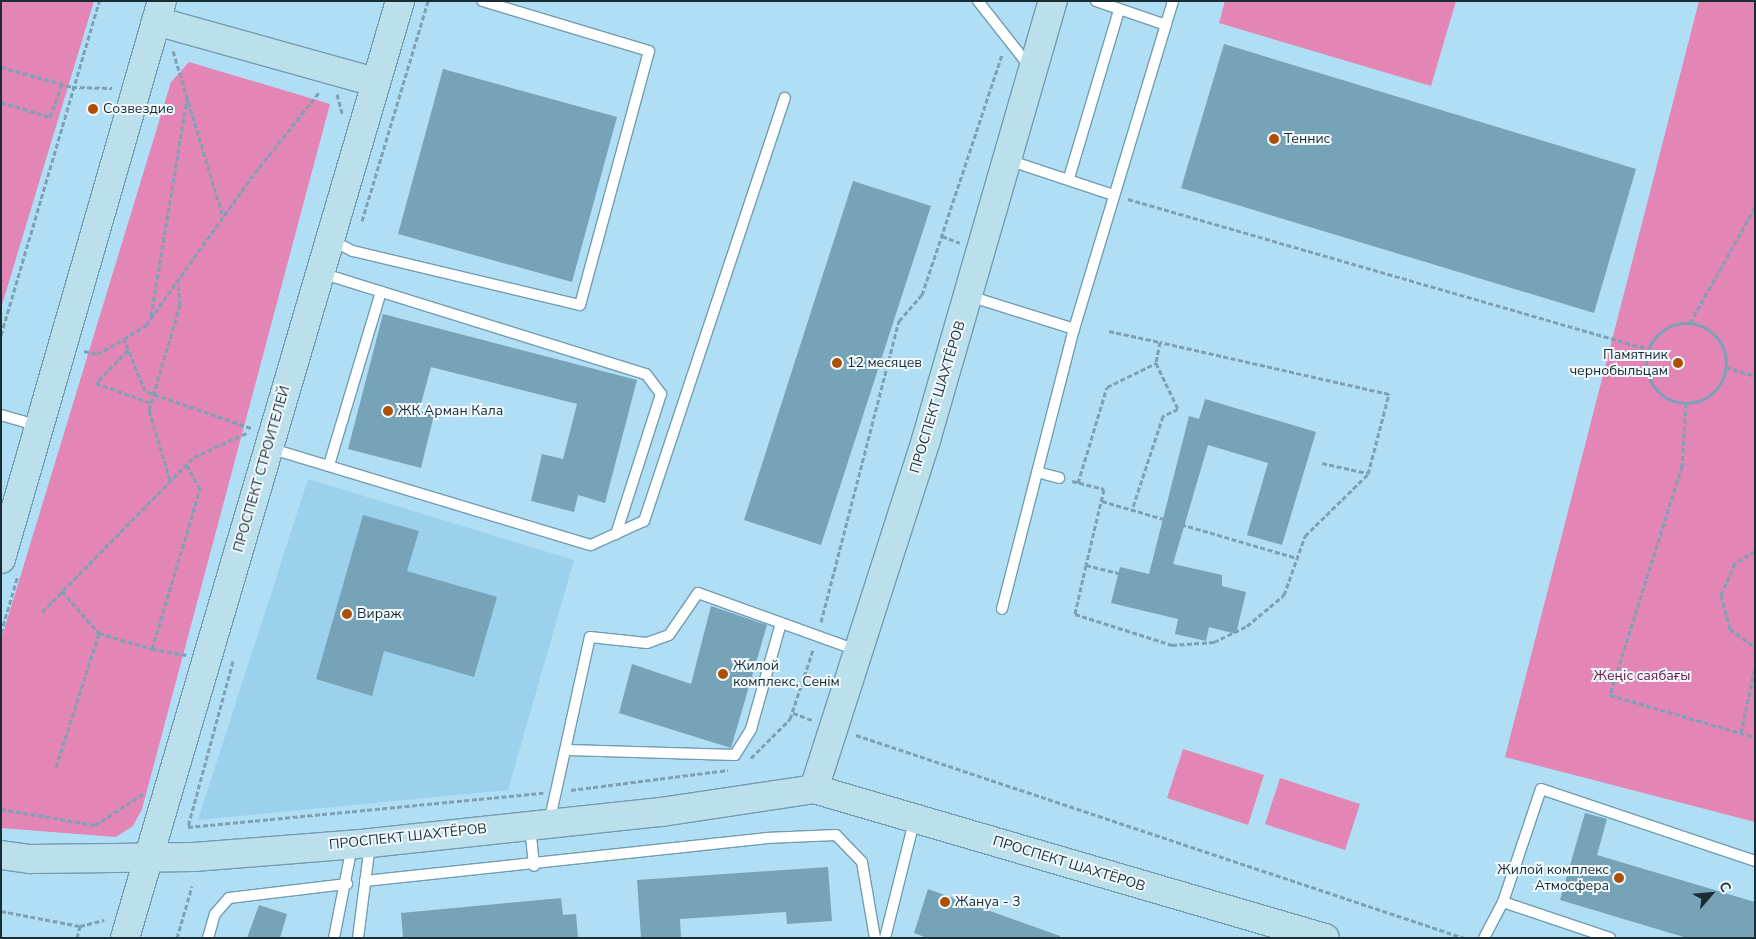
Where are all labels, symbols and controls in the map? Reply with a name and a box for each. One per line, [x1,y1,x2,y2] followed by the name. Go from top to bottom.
[103,101,174,117] place label: Созвездие
[87,103,99,115] marker: Созвездие
[1284,131,1330,147] place label: Теннис
[1268,133,1280,145] marker: Теннис
[907,319,969,475] street label: ПРОСПЕКТ ШАХТЁРОВ
[1569,347,1668,380] place label: Памятник чернобыльцам
[847,355,922,371] place label: 12 месяцев
[831,357,843,369] marker: 12 месяцев
[1672,357,1684,369] marker: Памятник чернобыльцам
[230,384,294,554] street label: ПРОСПЕКТ СТРОИТЕЛЕЙ
[398,403,503,419] place label: ЖК Арман Кала
[382,405,394,417] marker: ЖК Арман Кала
[357,606,401,622] place label: Вираж
[341,608,353,620] marker: Вираж
[733,658,840,690] place label: Жилой комплекс, Сенiм
[717,668,729,680] marker: Жилой комплекс, Сенiм
[1594,668,1690,684] park label: Жеңіс саябағы
[328,820,488,854] street label: ПРОСПЕКТ ШАХТЁРОВ
[991,833,1147,895] street label: ПРОСПЕКТ ШАХТЁРОВ
[1497,862,1609,894] place label: Жилой комплекс Атмосфера
[1686,869,1736,919] north arrow
[1613,872,1625,884] marker: Жилой комплекс Атмосфера
[1714,878,1735,896] text: С
[955,894,1021,910] place label: Жануа - 3
[939,896,951,908] marker: Жануа - 3

